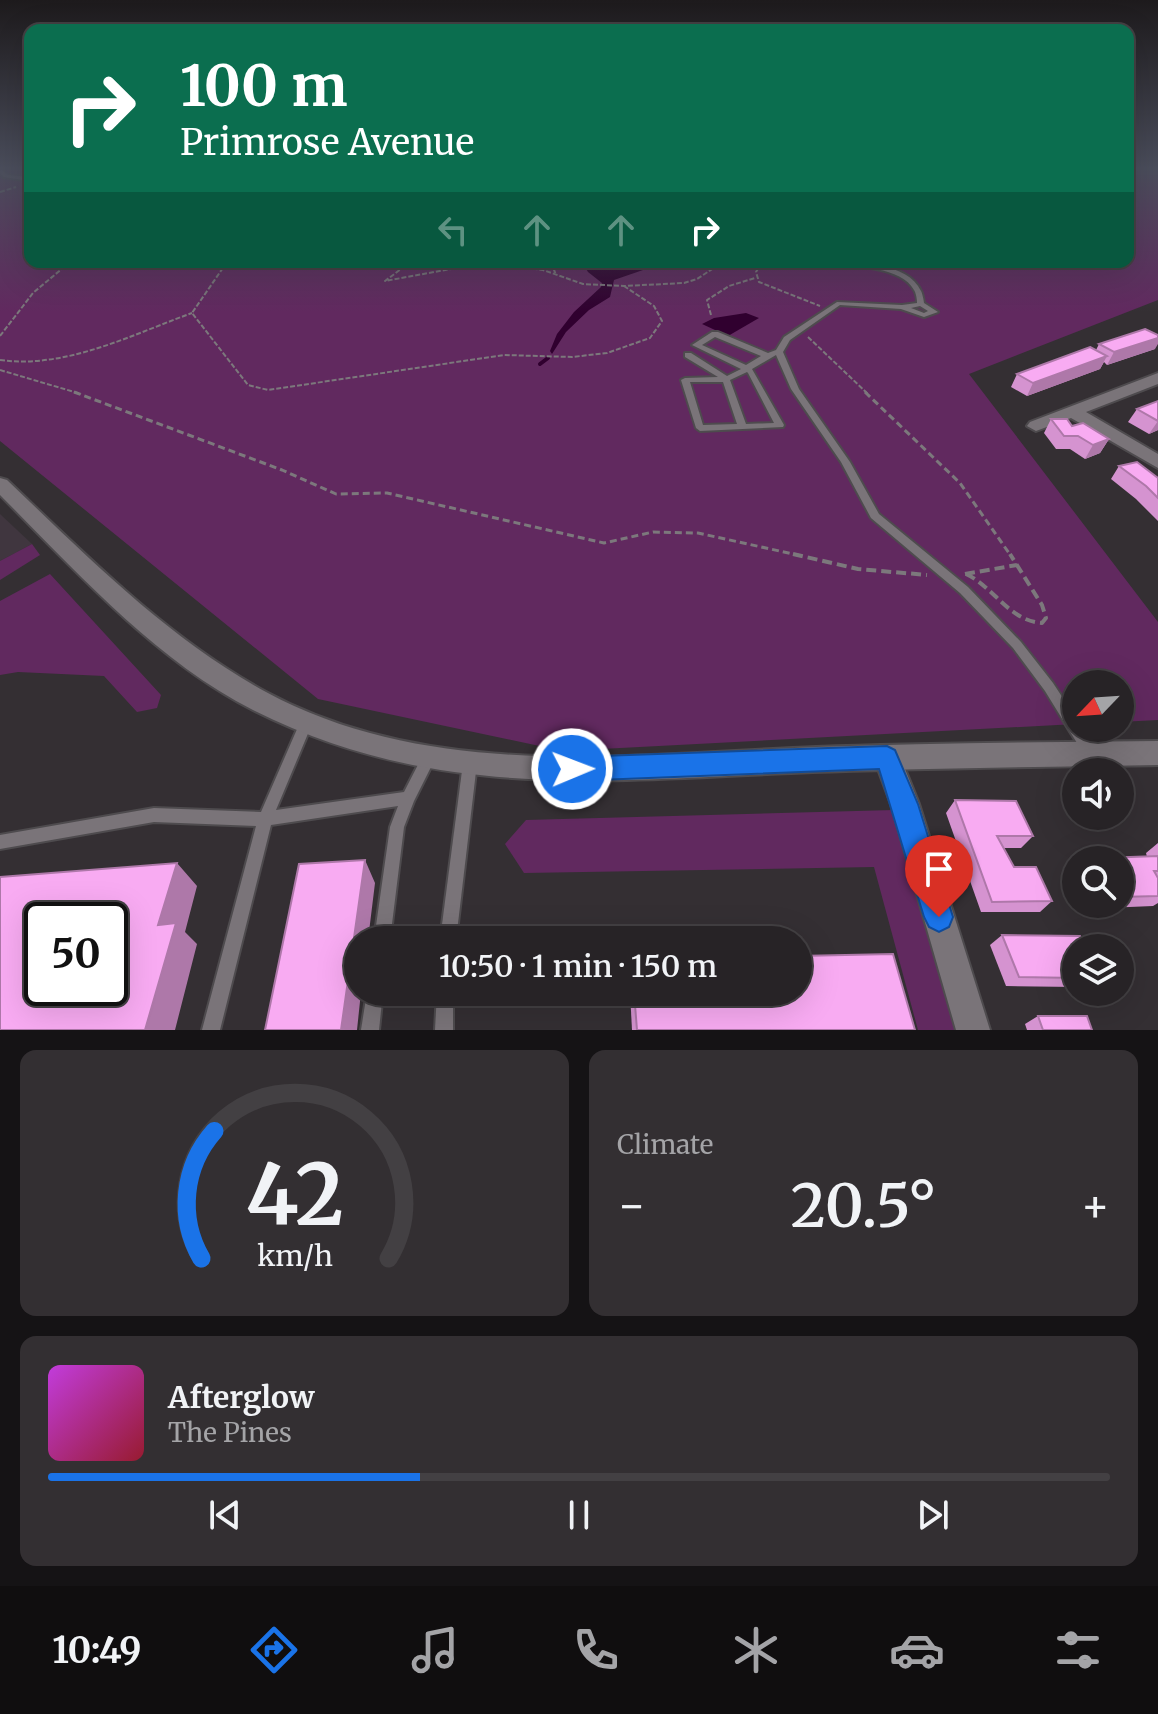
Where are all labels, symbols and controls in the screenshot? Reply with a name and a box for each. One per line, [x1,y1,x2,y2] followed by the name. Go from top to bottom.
[180,51,348,121] text: 100 m
[48,56,152,160] icon: right
[180,120,474,165] text: Primrose Avenue
[431,208,475,252] icon: left
[515,208,559,252] icon: ahead
[599,208,643,252] icon: ahead
[683,208,727,252] icon: right
[1062,670,1134,742] north arrow
[1062,670,1134,1006] map controls
[530,727,614,811] position arrow
[1062,758,1134,830] button: sound
[905,835,973,917] pin
[1062,846,1134,918] button: search
[917,847,961,891] icon: arrive
[24,902,128,1006] speed limit sign: 50
[1062,934,1134,1006] button: layers
[439,947,717,985] text: 10:50 · 1 min · 150 m
[617,1128,713,1161] text: Climate
[245,1143,344,1248] text: 42
[790,1168,937,1243] text: 20.5°
[617,1178,646,1233] text: −
[1081,1178,1110,1233] text: +
[257,1238,332,1274] text: km/h
[168,1378,315,1416] text: Afterglow
[168,1416,292,1449] text: The Pines
[203,1493,247,1537] icon: previous
[557,1493,601,1537] icon: pause
[911,1493,955,1537] icon: next
[246,1622,302,1678] icon: directions
[407,1622,463,1678] icon: music
[568,1622,624,1678] icon: phone
[728,1622,784,1678] icon: climate
[889,1622,945,1678] icon: car
[1050,1622,1106,1678] icon: filters
[52,1628,142,1673] text: 10:49

